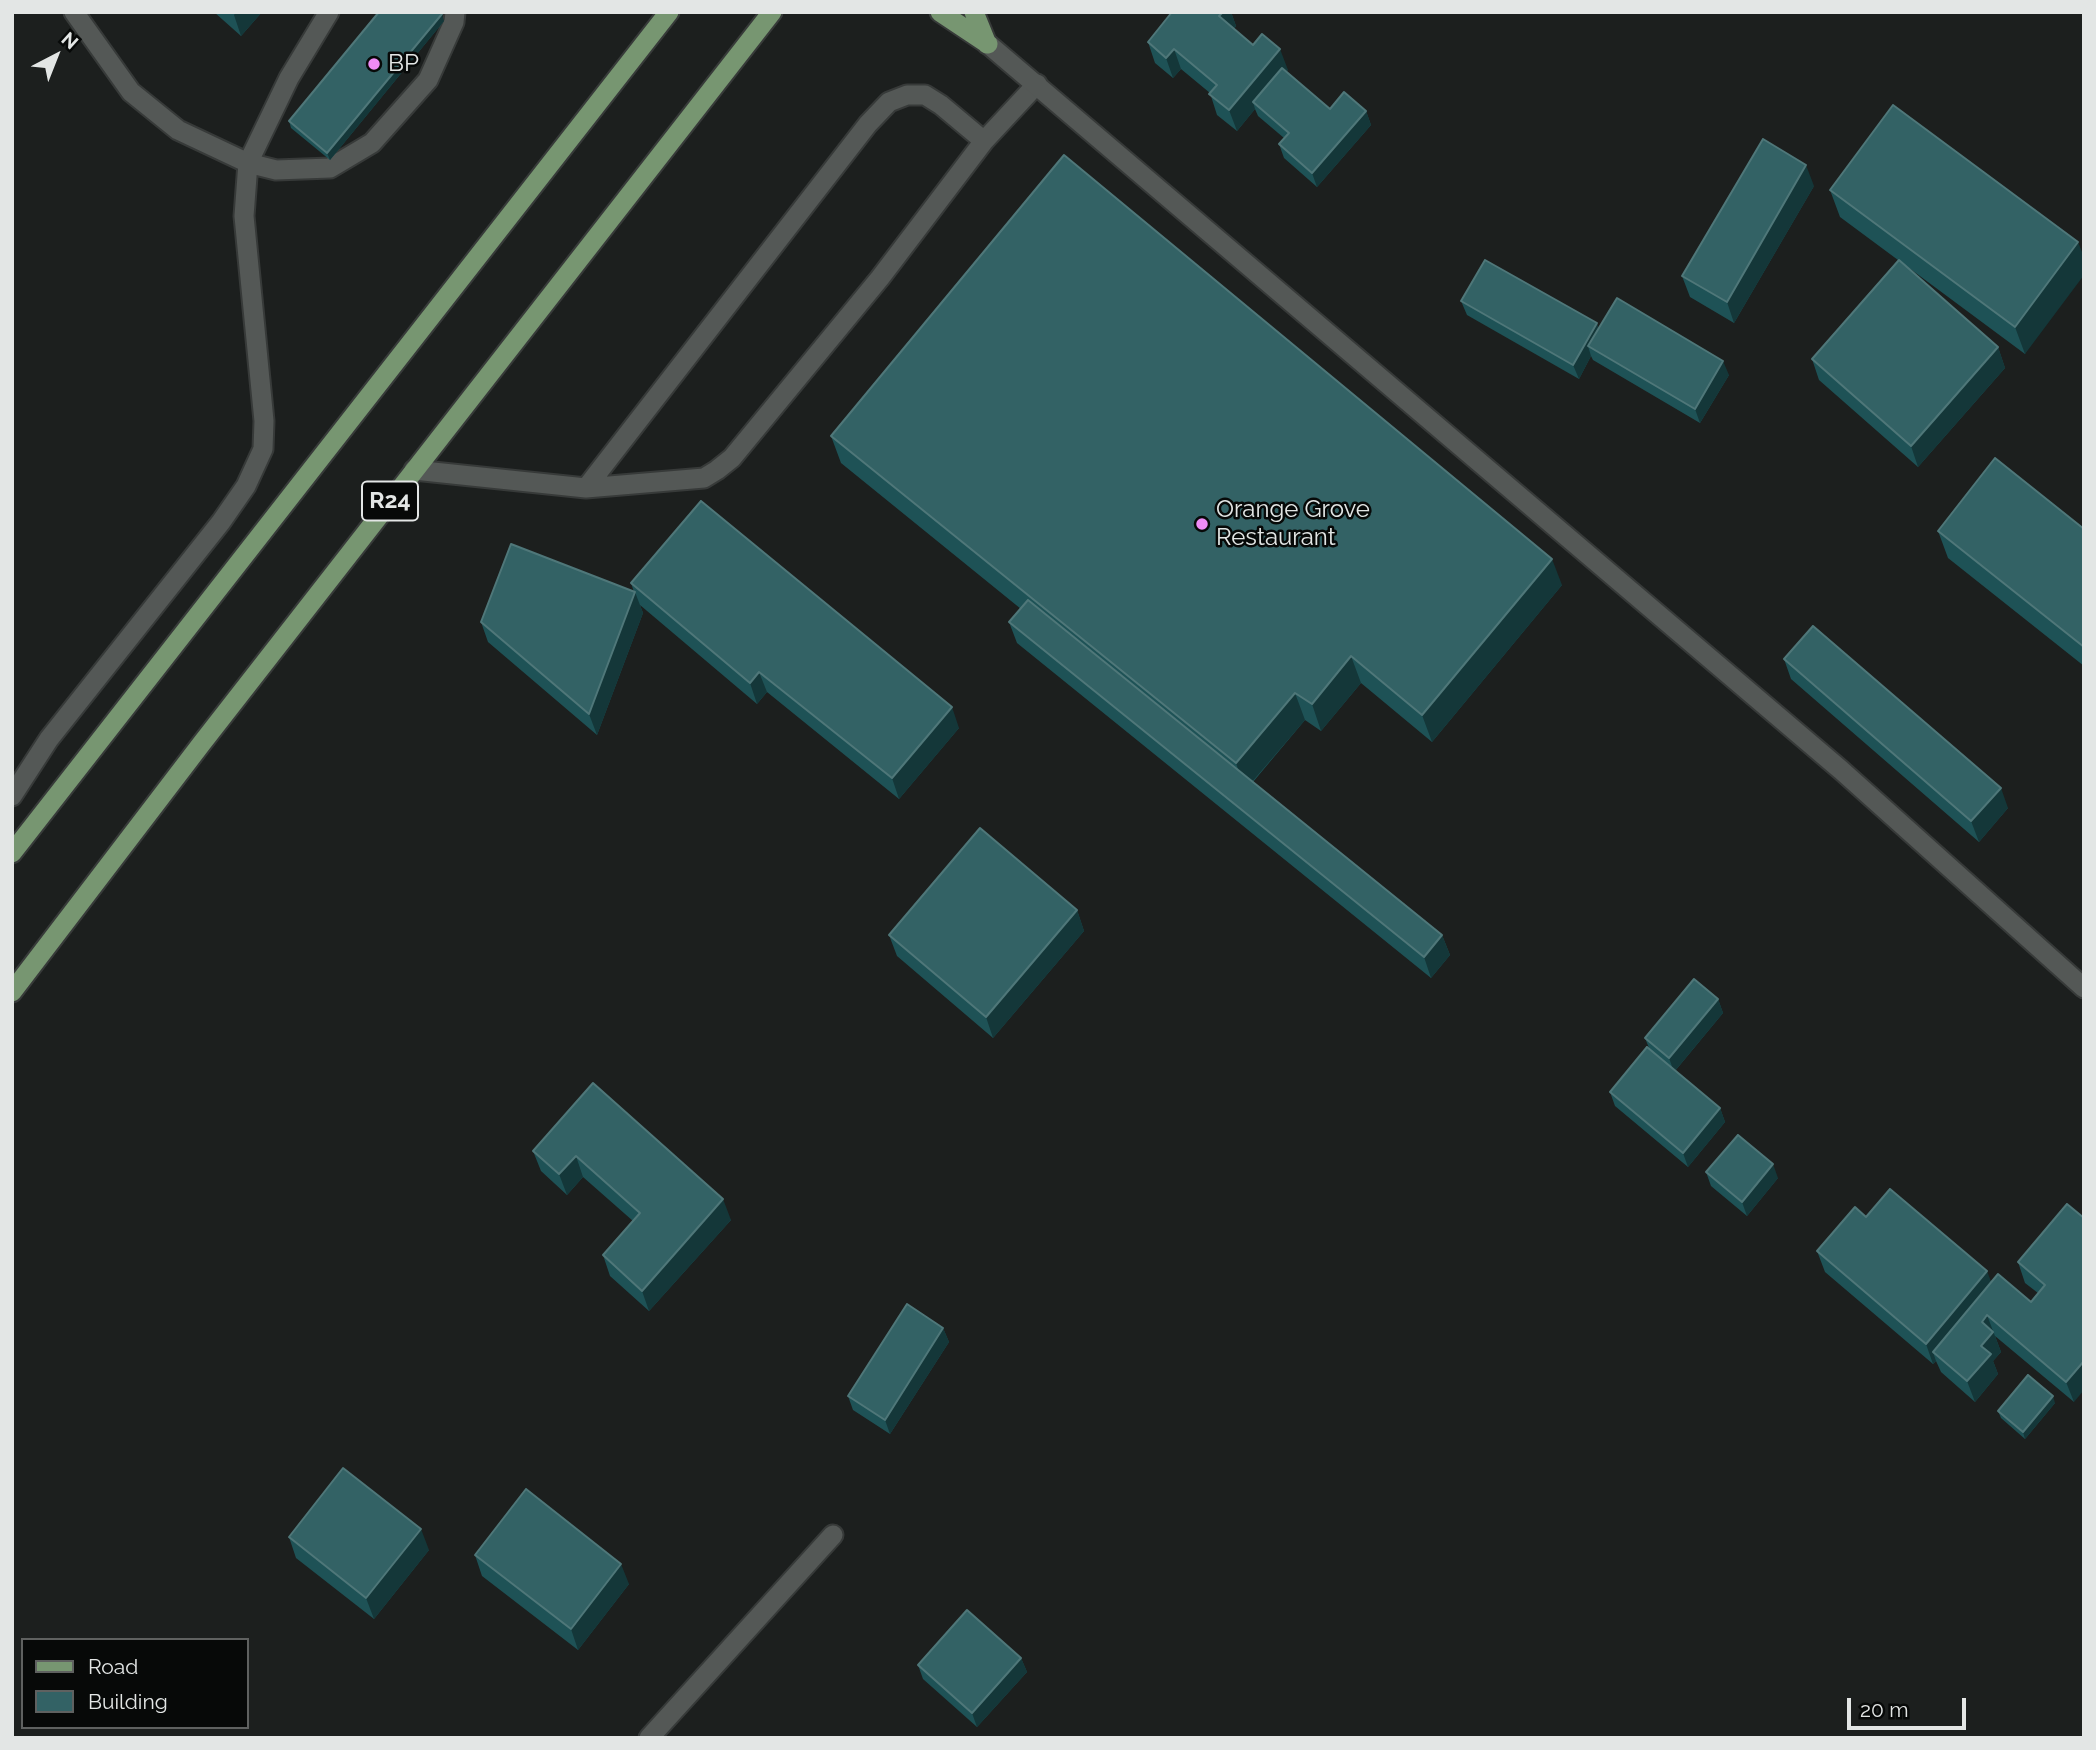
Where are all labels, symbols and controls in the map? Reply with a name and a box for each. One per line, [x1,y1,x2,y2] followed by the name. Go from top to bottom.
[21,21,91,91] north arrow
[57,27,83,53] text: N
[388,50,419,78] place label: BP
[366,56,382,72] marker: BP
[362,481,418,520] road number: R24
[1216,496,1370,552] place label: Orange Grove Restaurant
[1194,516,1210,532] marker: Orange Grove Restaurant
[21,1638,248,1729] legend
[88,1654,138,1679] text: Road
[1851,1684,1970,1728] scale bar
[88,1689,168,1714] text: Building
[1860,1697,1908,1722] text: 20 m

